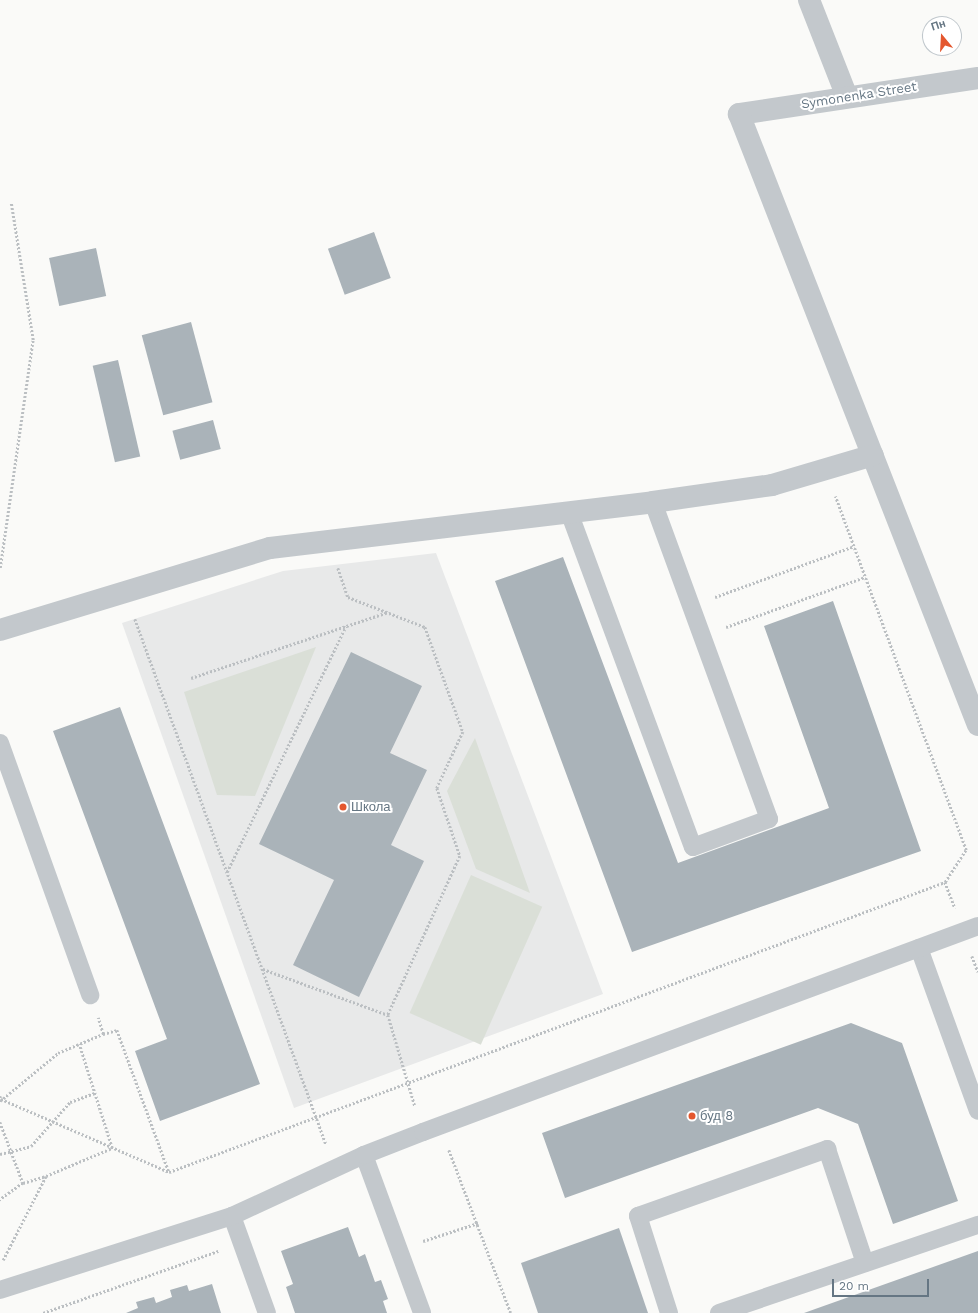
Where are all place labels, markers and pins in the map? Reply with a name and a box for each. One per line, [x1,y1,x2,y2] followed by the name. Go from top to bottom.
[351,799,391,815] place label: Школа
[338,802,348,812] marker: Школа
[700,1108,733,1124] place label: буд 8
[687,1111,697,1121] marker: буд 8

